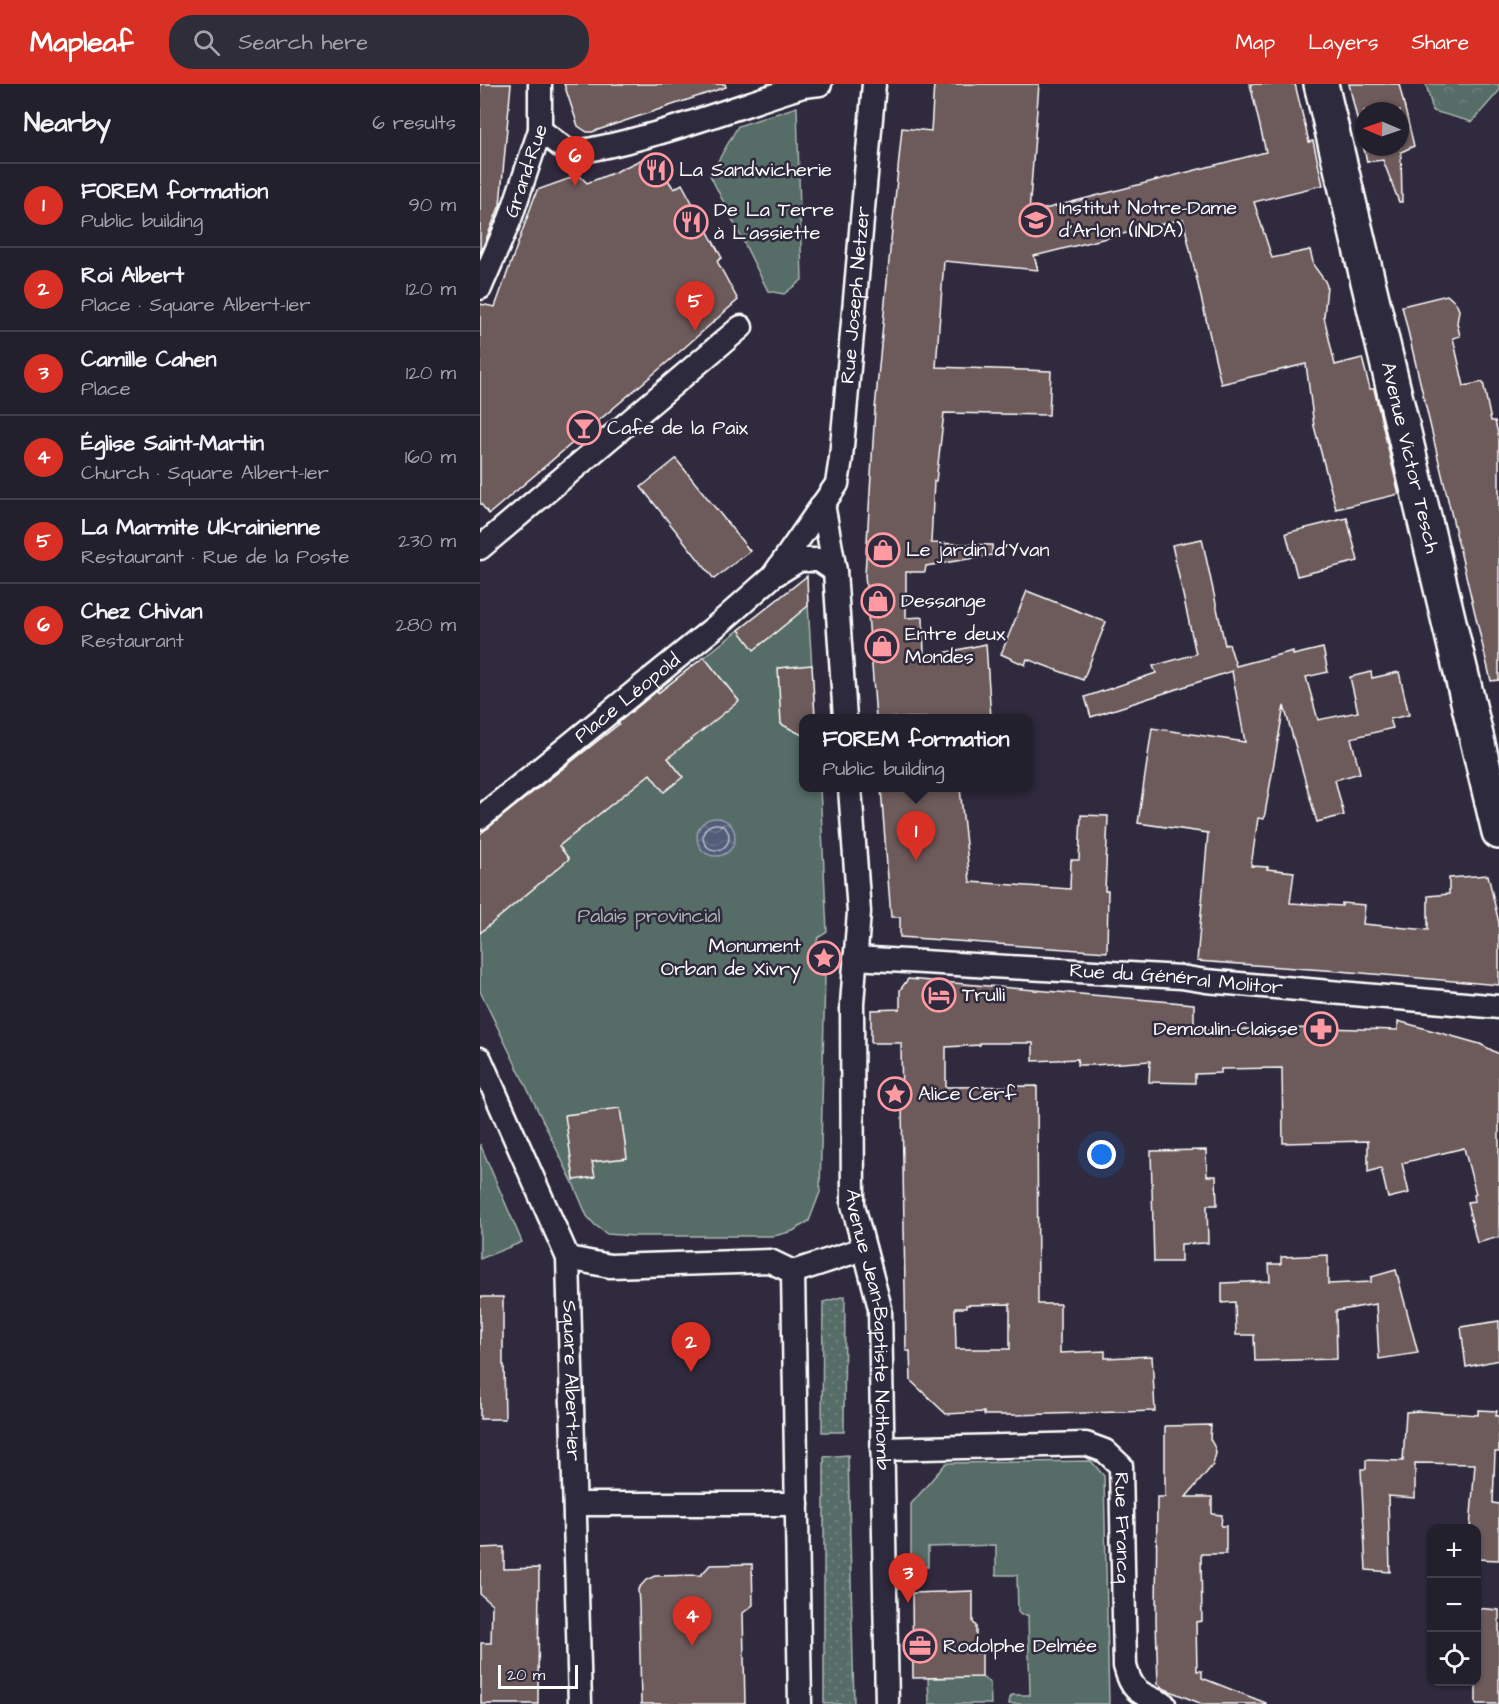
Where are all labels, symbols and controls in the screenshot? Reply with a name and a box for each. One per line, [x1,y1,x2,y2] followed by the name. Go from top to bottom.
[169,15,589,69] search box
[30,23,133,62] text: Mapleaf
[190,26,223,59] icon: search
[238,27,368,58] text: Search here
[1235,28,1275,57] text: Map
[1308,28,1378,57] text: Layers
[1411,28,1469,57] text: Share
[1355,102,1409,156] north arrow
[24,105,111,141] text: Nearby
[372,109,456,137] text: 6 results
[497,120,555,221] street label: Grand-Rue
[556,136,595,186] pin: 6
[638,152,674,188] restaurant icon: La Sandwicherie
[679,156,832,184] place label: La Sandwicherie
[81,176,268,207] text: FOREM formation
[42,191,45,219] text: 1
[408,191,456,219] text: 90 m
[1059,194,1237,245] place label: Institut Notre-Dame d'Arlon (INDA)
[714,196,834,247] place label: De La Terre à L’assiette
[1018,202,1054,238] school or university icon: Institut Notre-Dame d'Arlon (INDA)
[673,204,709,240] restaurant icon: De La Terre à L’assiette
[834,205,877,385] street label: Rue Joseph Netzer
[81,207,203,235] text: Public building
[81,260,184,291] text: Roi Albert
[38,275,49,303] text: 2
[406,275,456,303] text: 120 m
[676,282,714,331] pin: 5
[81,291,310,319] text: Place · Square Albert-1er
[81,344,216,375] text: Camille Cahen
[38,359,49,387] text: 3
[406,359,456,387] text: 120 m
[1374,359,1446,556] street label: Avenue Victor Tesch
[81,375,131,403] text: Place
[566,410,602,446] bar icon: Cafe de la Paix
[607,414,748,442] place label: Cafe de la Paix
[81,428,264,459] text: Église Saint-Martin
[37,443,50,471] text: 4
[405,443,456,471] text: 160 m
[81,459,329,487] text: Church · Square Albert-1er
[81,512,321,543] text: La Marmite Ukrainienne
[36,527,51,555] text: 5
[398,527,456,555] text: 230 m
[865,532,901,568] shop icon: Le jardin d'Yvan
[906,536,1049,564] place label: Le jardin d'Yvan
[81,543,349,571] text: Restaurant · Rue de la Poste
[860,583,896,619] shop icon: Dessange
[901,587,986,616] place label: Dessange
[81,596,202,627] text: Chez Chivan
[37,611,50,639] text: 6
[395,611,456,639] text: 280 m
[905,620,1006,671] place label: Entre deux Mondes
[81,627,184,655] text: Restaurant
[864,628,900,664] shop icon: Entre deux Mondes
[568,646,686,750] street label: Place Léopold
[799,714,1033,792] popup
[822,724,1010,755] text: FOREM formation
[822,755,945,783] text: Public building
[896,812,936,861] pin: 1
[577,902,721,930] park label: Palais provincial
[661,932,801,984] place label: Monument Orban de Xivry
[806,940,842,976] place icon: Monument Orban de Xivry
[1069,957,1284,1002] street label: Rue du Général Molitor
[921,977,957,1013] hotel icon: Trulli
[962,981,1005,1009] place label: Trulli
[1303,1011,1339,1047] pharmacy icon: Demoulin-Claisse
[1153,1015,1298,1043] place label: Demoulin-Claisse
[877,1076,913,1112] place icon: Alice Cerf
[918,1080,1016,1108] place label: Alice Cerf
[1087,1140,1116,1169] your location
[839,1189,897,1470] street label: Avenue Jean-Baptiste Nothomb
[555,1299,587,1461] street label: Square Albert-1er
[672,1322,710,1372] pin: 2
[1107,1472,1137,1584] street label: Rue Francq
[1427,1524,1481,1686] map controls
[1427,1524,1481,1578] button: +
[888,1554,928,1603] pin: 3
[1427,1578,1481,1632] button: −
[672,1596,712,1646] pin: 4
[902,1628,938,1664] office icon: Rodolphe Delmée
[943,1632,1097,1660] place label: Rodolphe Delmée
[1427,1632,1481,1686] button: locate
[498,1662,578,1690] scale bar
[507,1664,545,1686] text: 20 m

